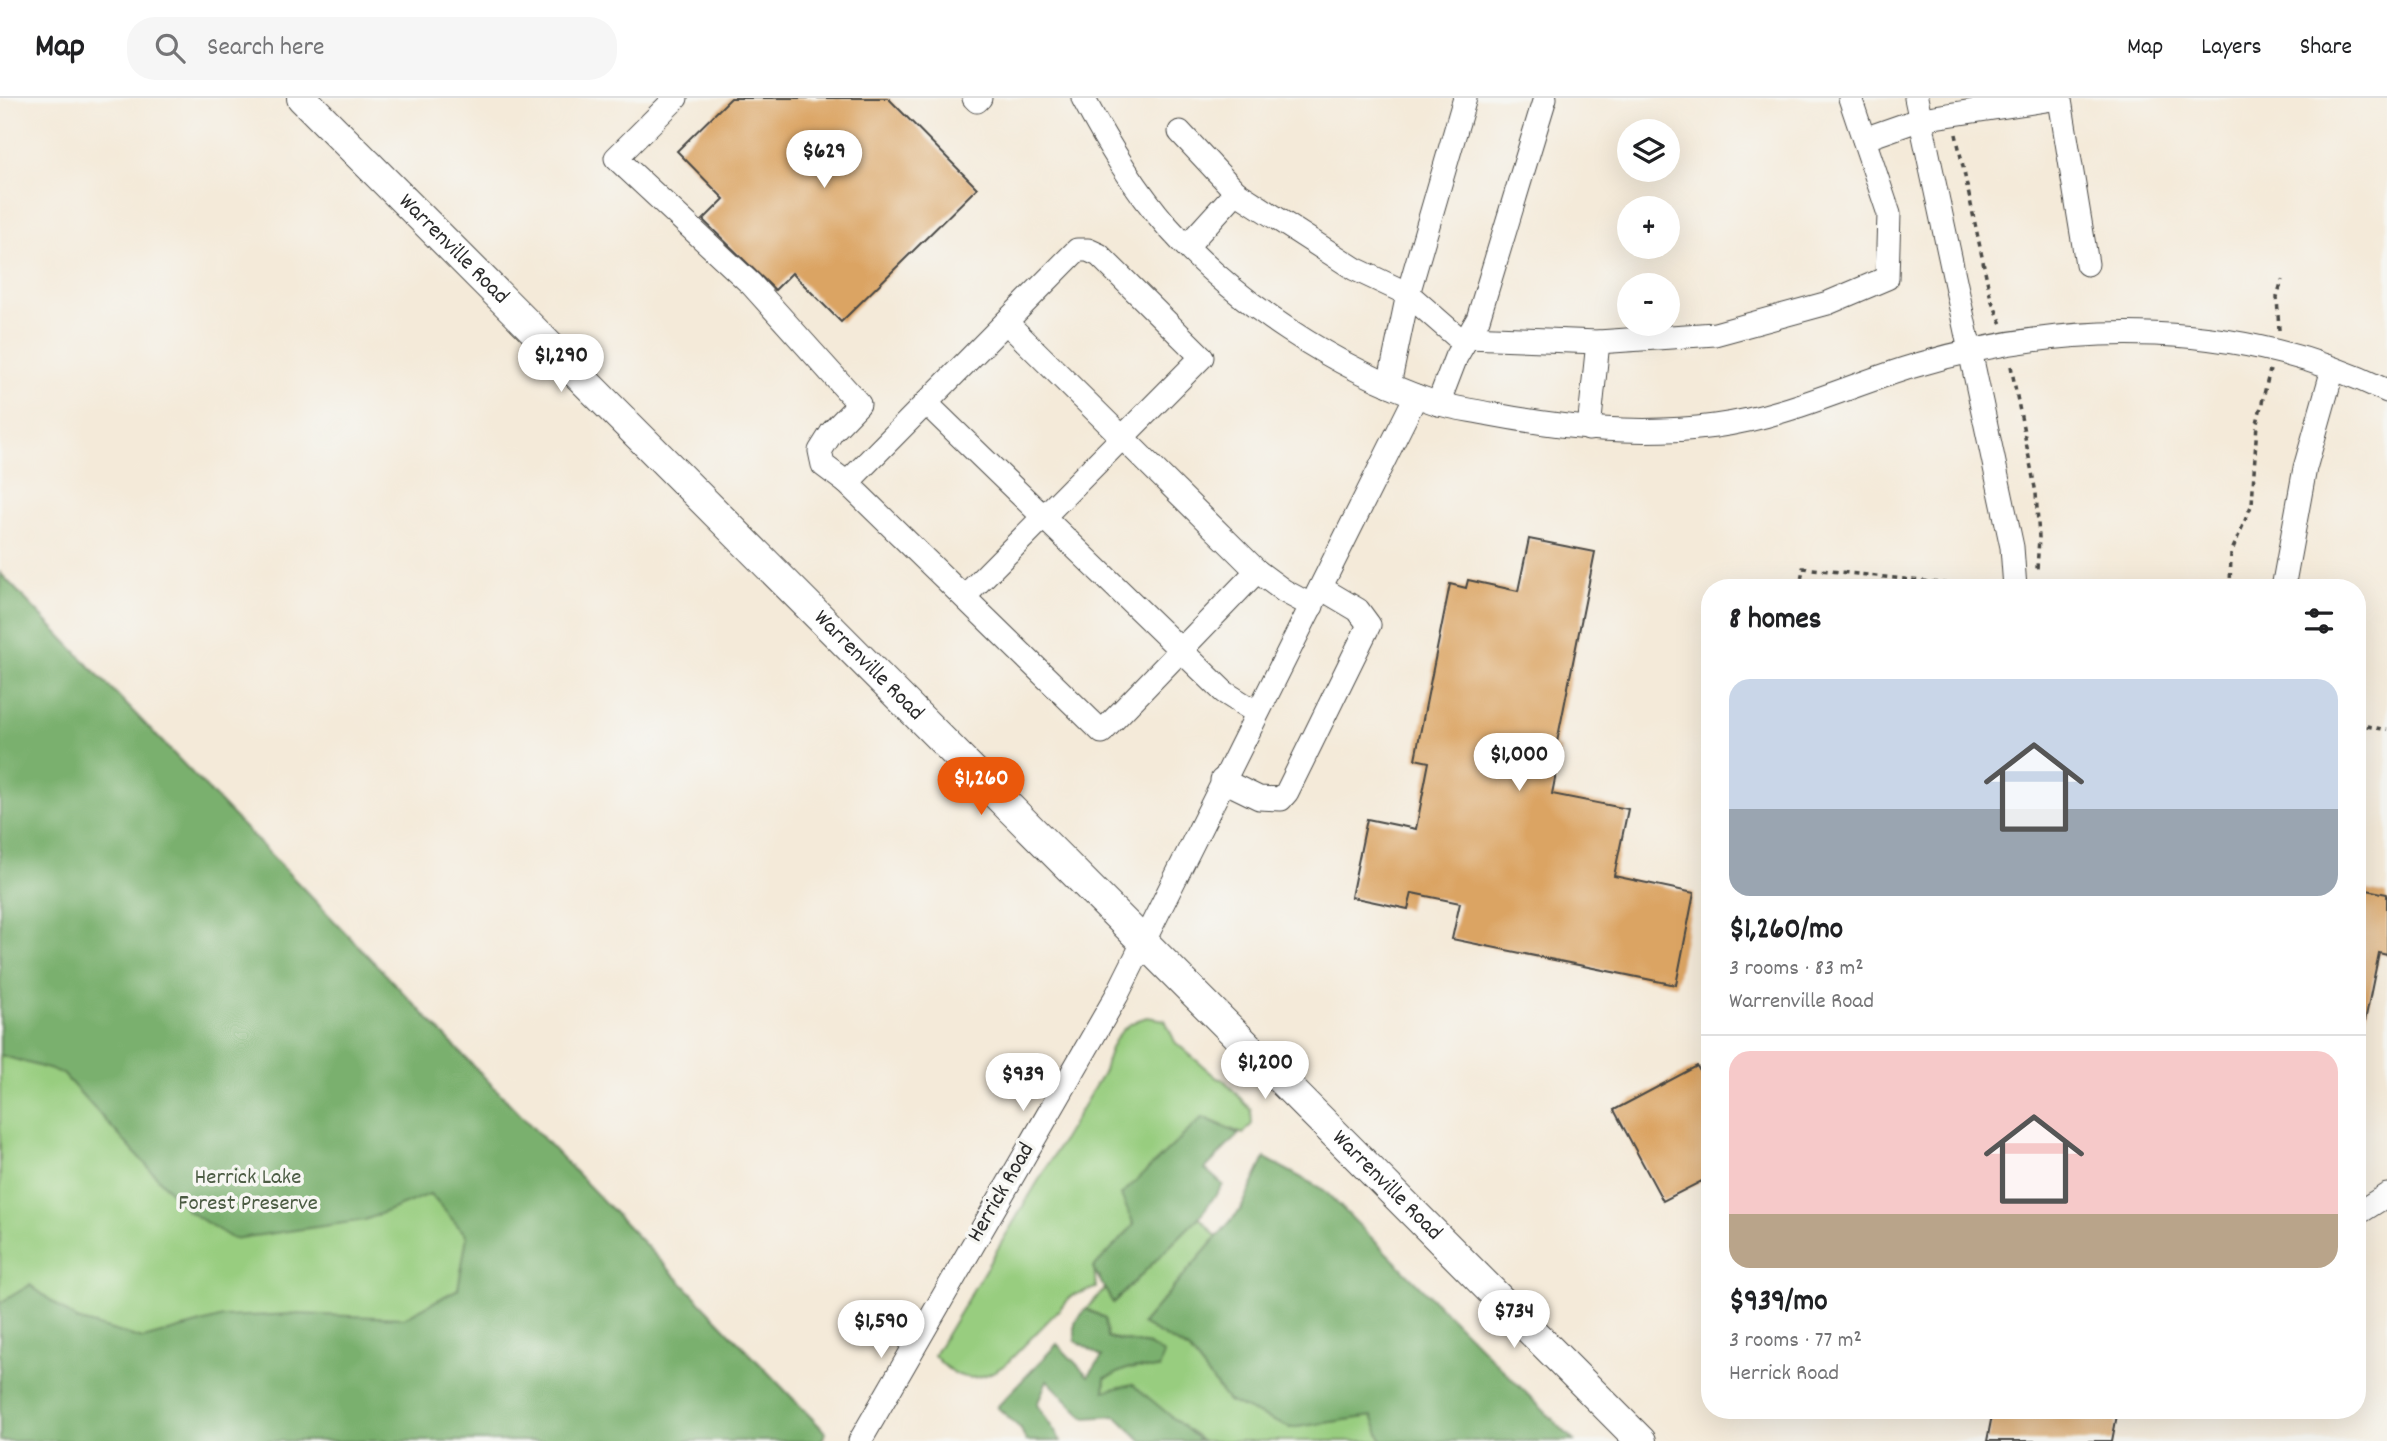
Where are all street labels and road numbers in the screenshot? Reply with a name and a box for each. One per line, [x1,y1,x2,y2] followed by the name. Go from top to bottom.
[390,187,516,313] street label: Warrenville Road
[805,603,931,729] street label: Warrenville Road
[1324,1123,1449,1249] street label: Warrenville Road
[960,1137,1044,1249] street label: Herrick Road

